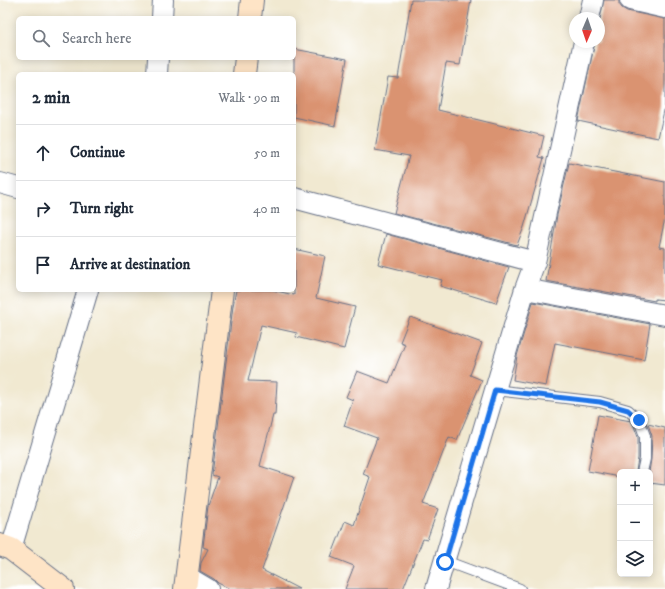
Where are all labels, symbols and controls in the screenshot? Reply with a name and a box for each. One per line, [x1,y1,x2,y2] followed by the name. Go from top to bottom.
[569,12,605,48] north arrow
[16,16,296,60] search box
[30,27,52,49] icon: search
[62,29,131,48] text: Search here
[32,87,70,109] text: 2 min
[218,90,280,106] text: Walk · 90 m
[32,142,54,164] icon: ahead
[70,143,125,162] text: Continue
[254,145,280,161] text: 50 m
[32,198,54,220] icon: right
[70,199,133,218] text: Turn right
[253,201,280,217] text: 40 m
[32,254,54,276] icon: arrive
[70,255,190,274] text: Arrive at destination
[630,411,648,429] route end
[617,469,653,577] map controls
[617,469,653,505] button: +
[617,505,653,541] button: −
[617,541,653,577] button: layers
[436,553,454,571] route start

